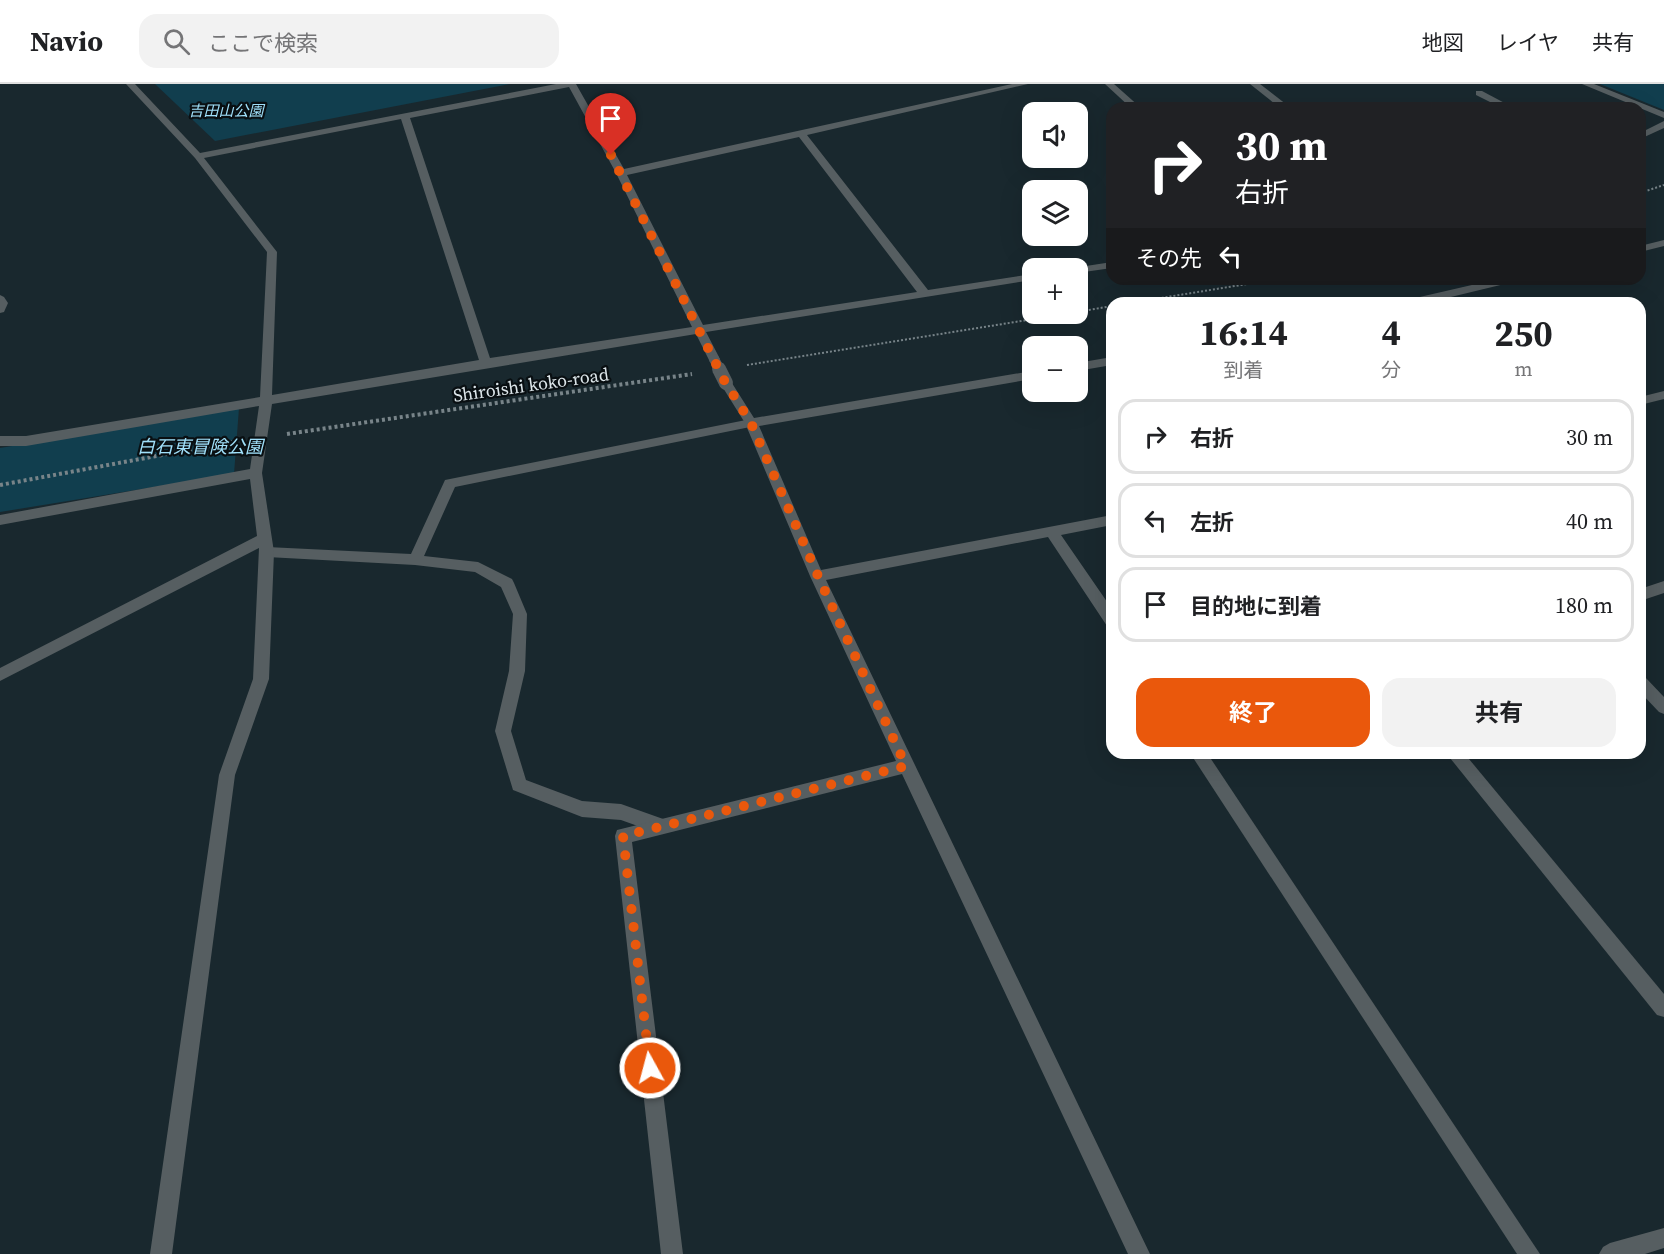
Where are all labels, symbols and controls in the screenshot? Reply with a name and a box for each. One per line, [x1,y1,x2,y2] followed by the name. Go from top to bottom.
[139,14,559,68] search box
[30,22,103,60] text: Navio
[160,25,193,58] icon: search
[208,28,318,58] text: ここで検索
[1422,28,1464,57] text: 地図
[1497,28,1559,57] text: レイヤ
[1592,28,1634,57] text: 共有
[585,93,636,155] pin
[188,100,265,121] park label: 吉田山公園
[594,102,627,135] icon: arrive
[1022,102,1088,402] map controls
[1022,102,1088,168] button: sound
[1235,116,1328,174] text: 30 m
[1136,126,1214,204] icon: right
[1235,174,1289,211] text: 右折
[1022,180,1088,246] button: layers
[1214,240,1247,273] icon: left
[1136,243,1202,273] text: その先
[1022,258,1088,324] button: +
[1199,308,1288,357] text: 16:14
[1381,308,1401,357] text: 4
[1494,309,1553,358] text: 250
[1022,336,1088,402] button: −
[1515,355,1533,383] text: m
[1224,356,1264,384] text: 到着
[1381,356,1401,384] text: 分
[451,361,610,408] street label: Shiroishi koko-road
[1139,420,1172,453] icon: right
[1566,422,1613,452] text: 30 m
[1190,423,1234,453] text: 右折
[137,434,266,459] park label: 白石東冒険公園
[1139,504,1172,537] icon: left
[1566,506,1613,536] text: 40 m
[1190,507,1234,537] text: 左折
[1139,588,1172,621] icon: arrive
[1555,590,1613,620] text: 180 m
[1190,591,1322,621] text: 目的地に到着
[1136,678,1370,747] button: 終了
[1382,678,1616,747] button: 共有
[618,1036,682,1100] position arrow

